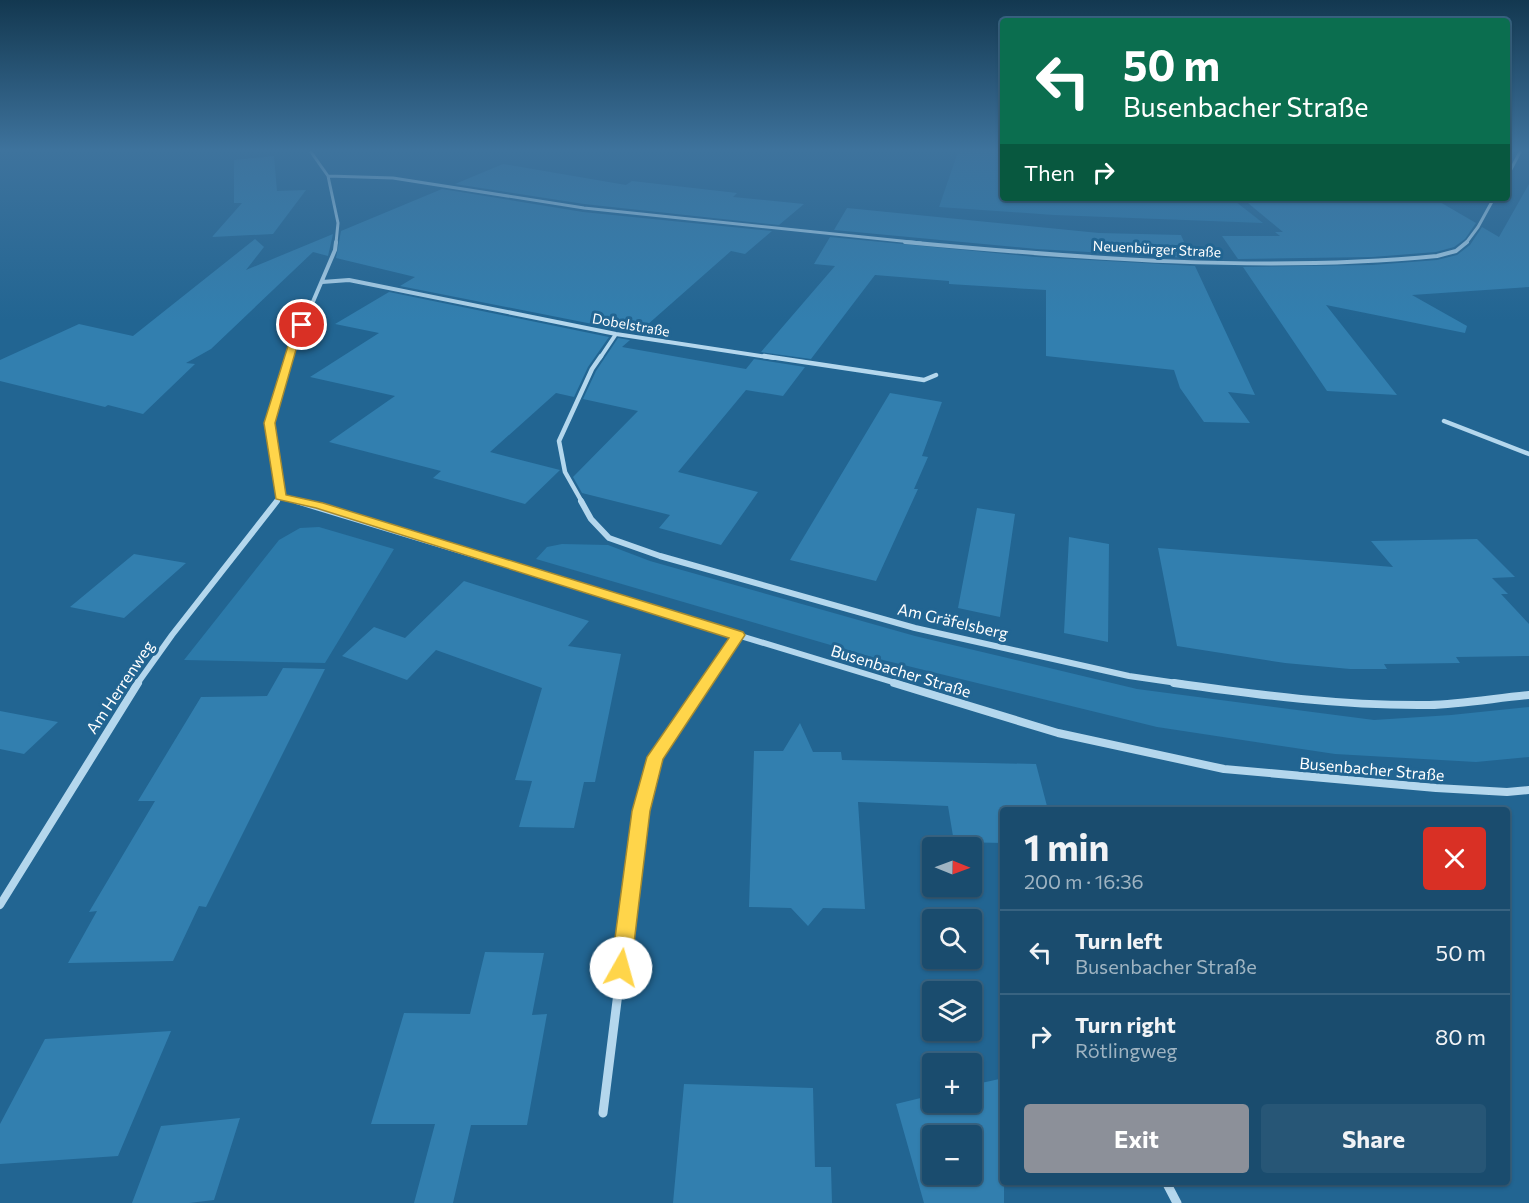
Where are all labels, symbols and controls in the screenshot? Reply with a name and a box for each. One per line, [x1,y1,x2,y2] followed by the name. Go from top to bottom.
[1123,38,1220,90] text: 50 m
[1024,42,1102,120] icon: left
[1123,90,1369,123] text: Busenbacher Straße
[1087,156,1120,189] icon: right
[1024,159,1075,186] text: Then
[1092,237,1222,260] street label: Neuenbürger Straße
[276,299,327,350] pin
[285,308,318,341] icon: arrive
[591,309,671,340] street label: Dobelstraße
[896,599,1011,643] street label: Am Gräfelsberg
[81,636,158,737] street label: Am Herrenweg
[829,640,973,701] street label: Busenbacher Straße
[1299,753,1445,784] street label: Busenbacher Straße
[1024,824,1109,868] text: 1 min
[1423,827,1486,890] button: close
[922,837,982,897] north arrow
[922,837,982,1185] map controls
[1024,869,1144,893] text: 200 m · 16:36
[922,909,982,969] button: search
[1075,927,1162,954] text: Turn left
[589,936,653,1000] position arrow
[1024,936,1057,969] icon: left
[1436,939,1486,966] text: 50 m
[1075,954,1257,978] text: Busenbacher Straße
[922,981,982,1041] button: layers
[1075,1011,1176,1038] text: Turn right
[1024,1020,1057,1053] icon: right
[1435,1023,1486,1050] text: 80 m
[1075,1038,1177,1062] text: Rötlingweg
[922,1053,982,1113] button: +
[1024,1104,1249,1173] button: Exit
[1261,1104,1486,1173] button: Share
[922,1125,982,1185] button: −

